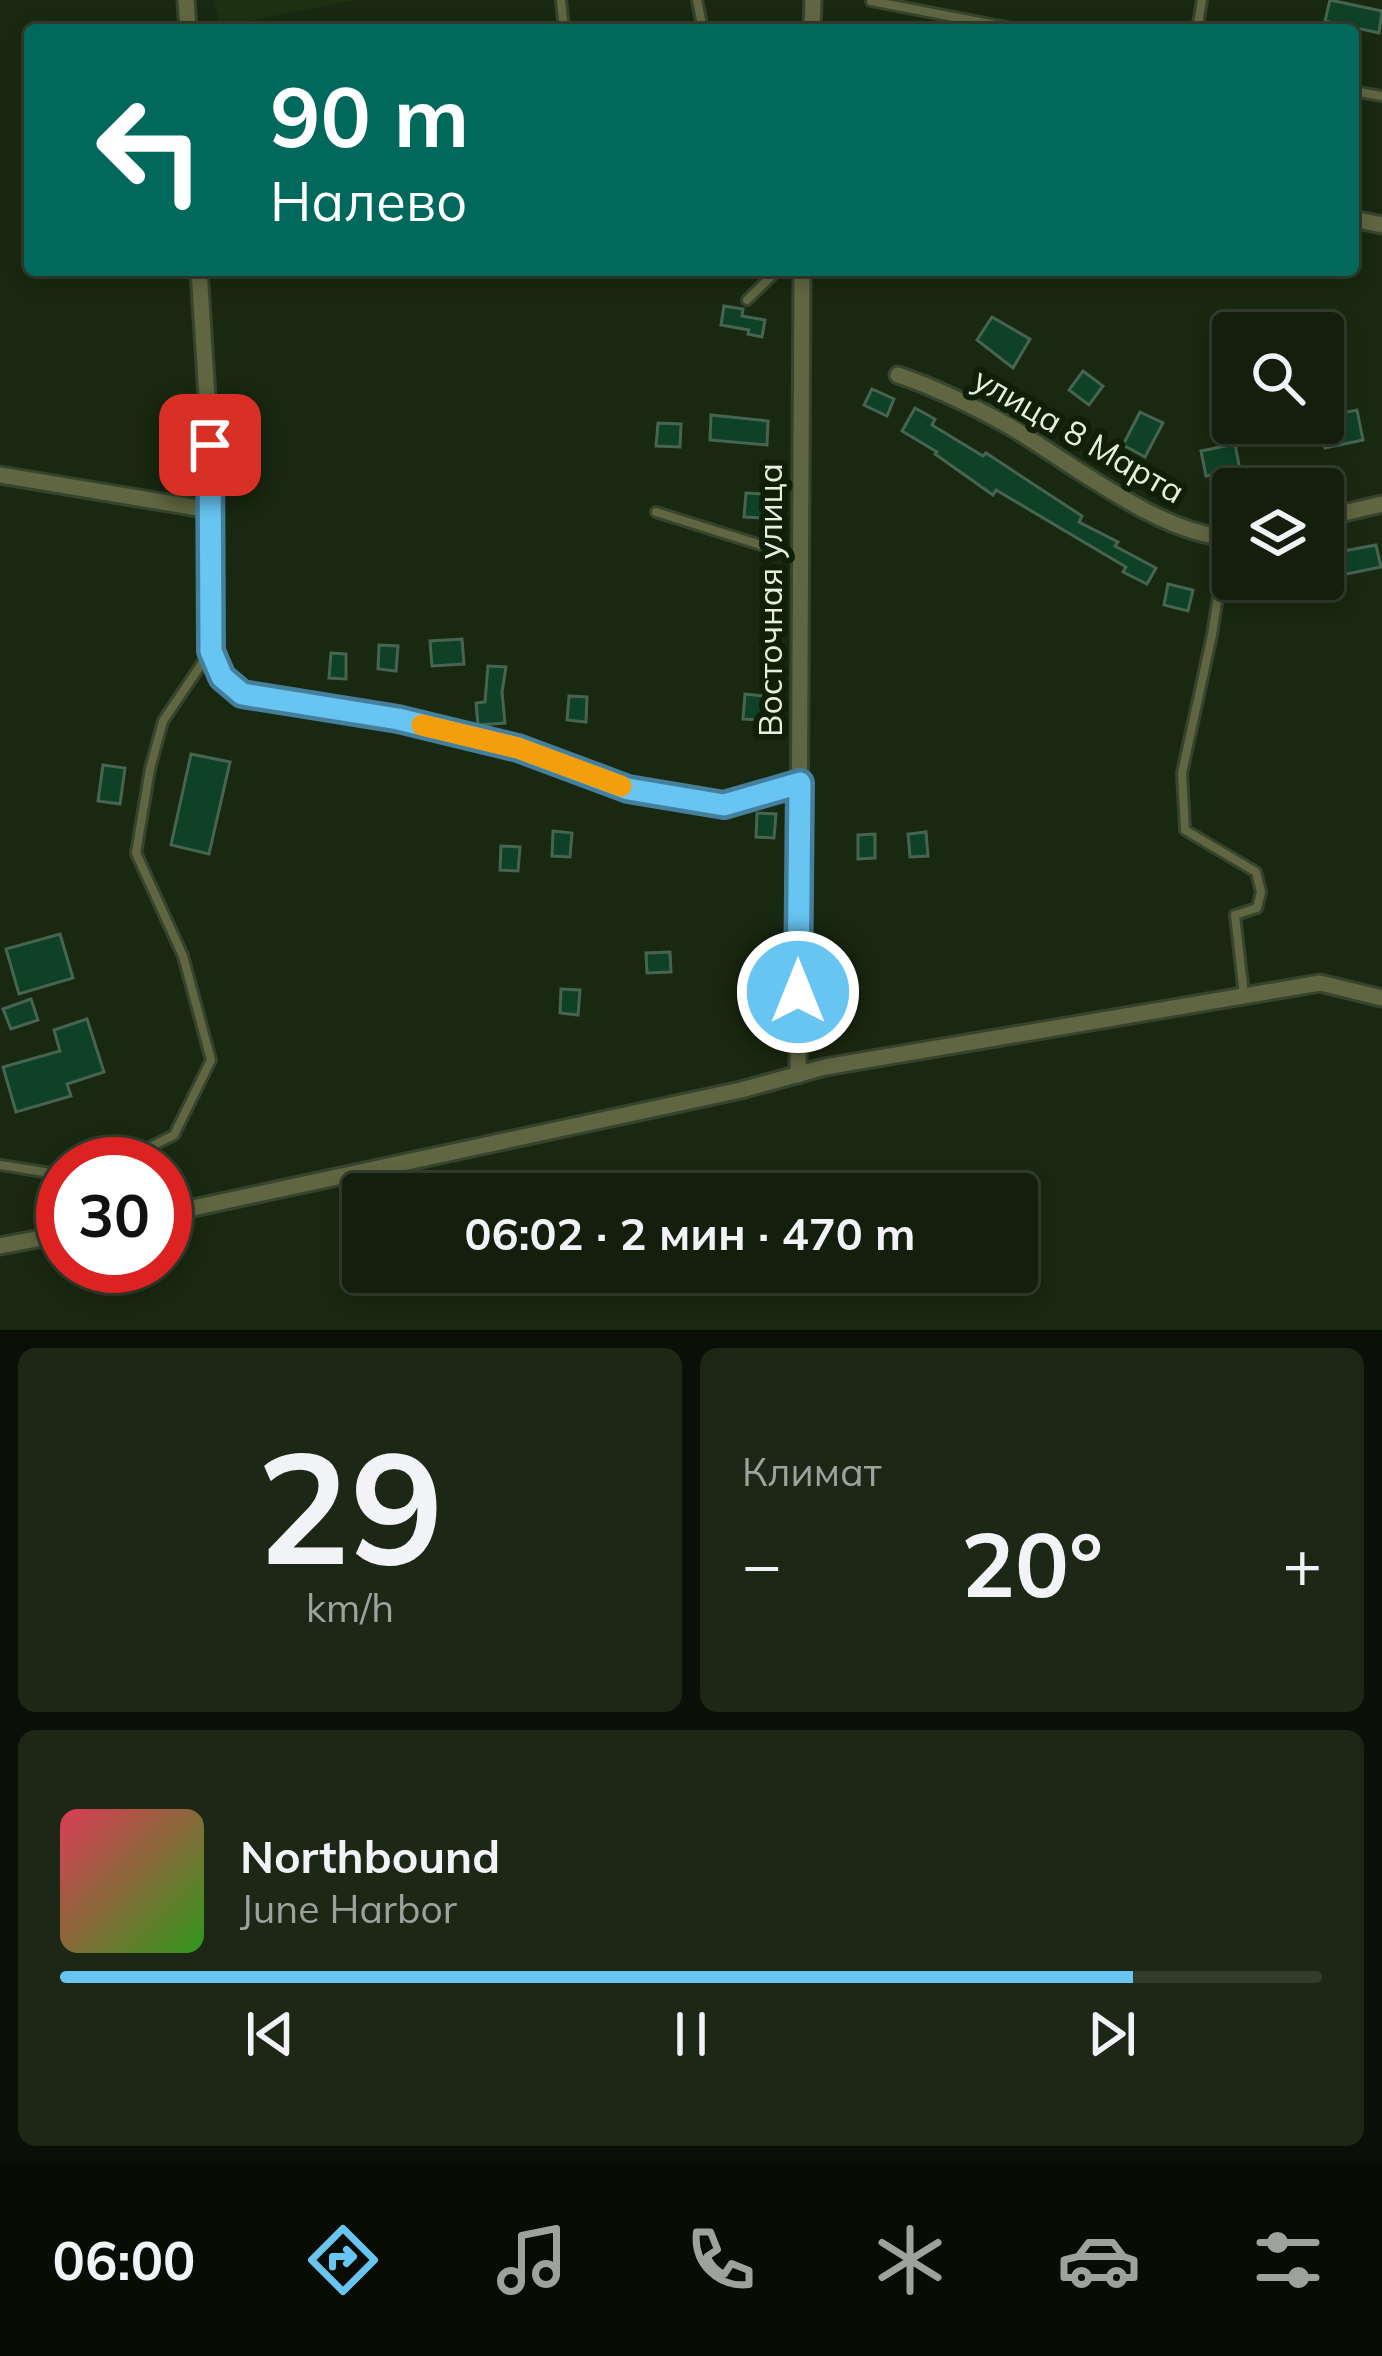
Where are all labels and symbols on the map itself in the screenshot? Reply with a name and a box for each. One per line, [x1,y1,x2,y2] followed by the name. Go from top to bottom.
[966,358,1192,512] street label: улица 8 Марта
[159,394,261,496] pin
[749,463,790,737] street label: Восточная улица
[735,929,861,1055] position arrow
[36,1137,192,1293] speed limit sign: 30

